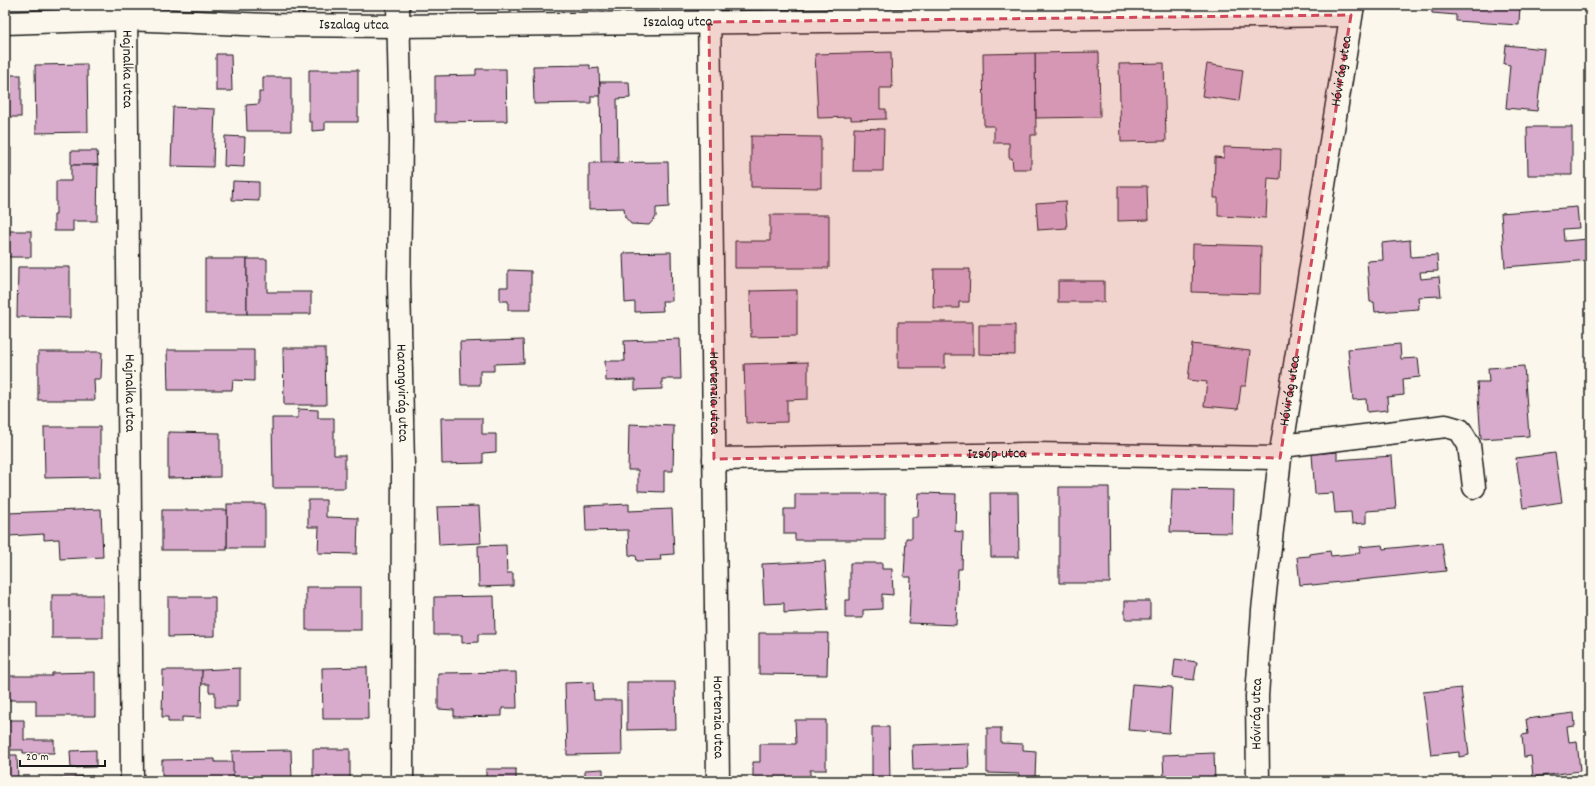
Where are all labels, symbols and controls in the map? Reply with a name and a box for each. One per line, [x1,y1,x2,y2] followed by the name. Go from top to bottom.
[643,11,714,34] street label: Iszalag utca
[319,14,390,37] street label: Iszalag utca
[115,30,138,109] street label: Hajnalka utca
[1326,33,1359,108] street label: Hóvirág utca
[389,344,414,443] street label: Harangvirág utca
[702,351,725,436] street label: Hortenzia utca
[1274,353,1307,428] street label: Hóvirág utca
[118,354,140,433] street label: Hajnalka utca
[967,443,1028,466] street label: Izsóp utca
[706,675,729,760] street label: Hortenzia utca
[1246,677,1269,750] street label: Hóvirág utca
[20,742,105,768] scale bar
[26,749,49,766] text: 20 m

